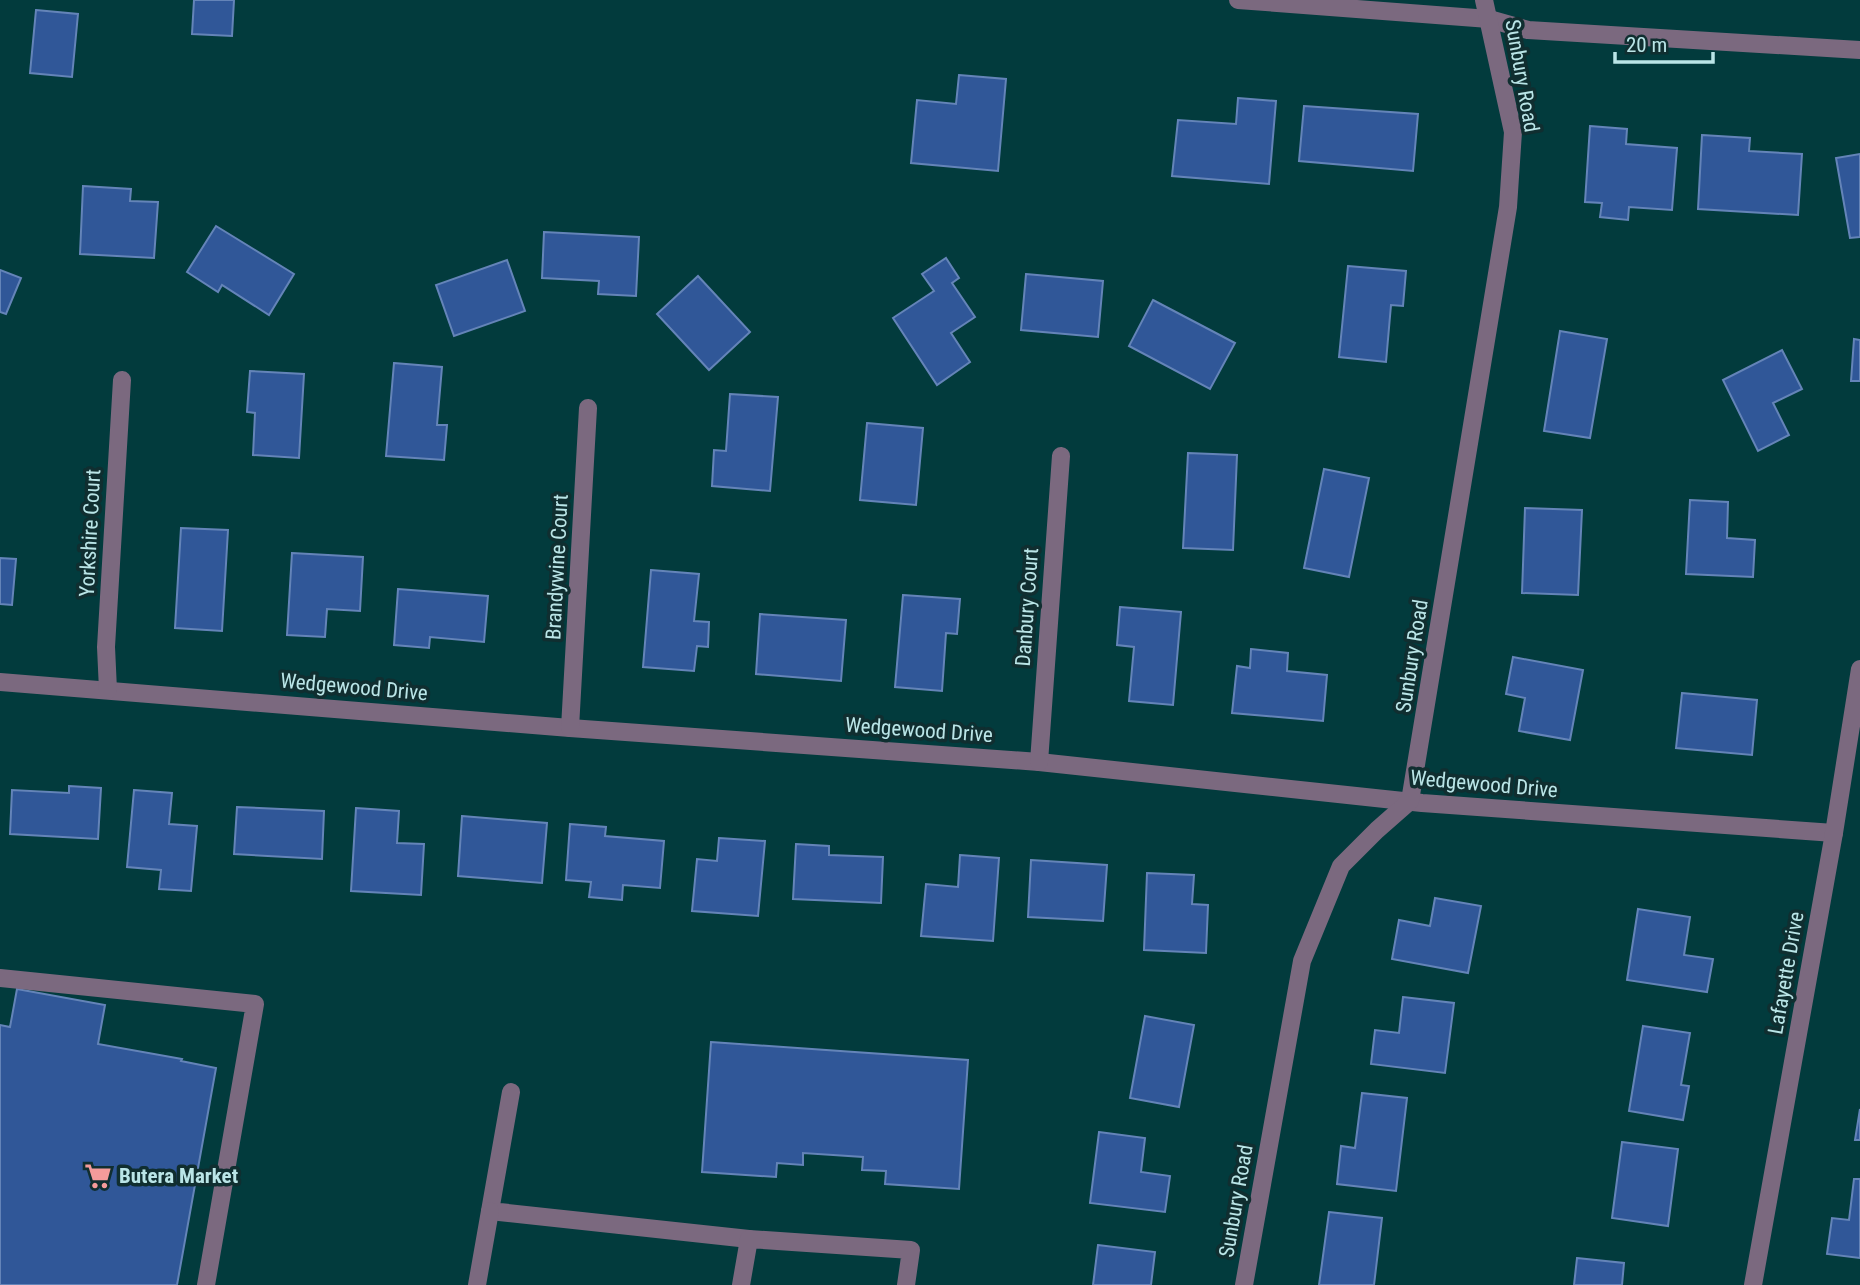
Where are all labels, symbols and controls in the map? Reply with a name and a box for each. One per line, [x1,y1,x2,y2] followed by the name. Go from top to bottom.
[1500,18,1544,134] street label: Sunbury Road
[1615,21,1713,65] scale bar
[1626,33,1667,57] text: 20 m
[75,469,105,597] street label: Yorkshire Court
[541,494,573,640] street label: Brandywine Court
[1011,547,1043,667] street label: Danbury Court
[1391,598,1433,714] street label: Sunbury Road
[279,669,429,705] street label: Wedgewood Drive
[844,713,994,747] street label: Wedgewood Drive
[1409,766,1559,802] street label: Wedgewood Drive
[1763,910,1809,1036] street label: Lafayette Drive
[1214,1143,1258,1259] street label: Sunbury Road
[83,1161,113,1191] supermarket icon: Butera Market
[119,1164,238,1188] place label: Butera Market

